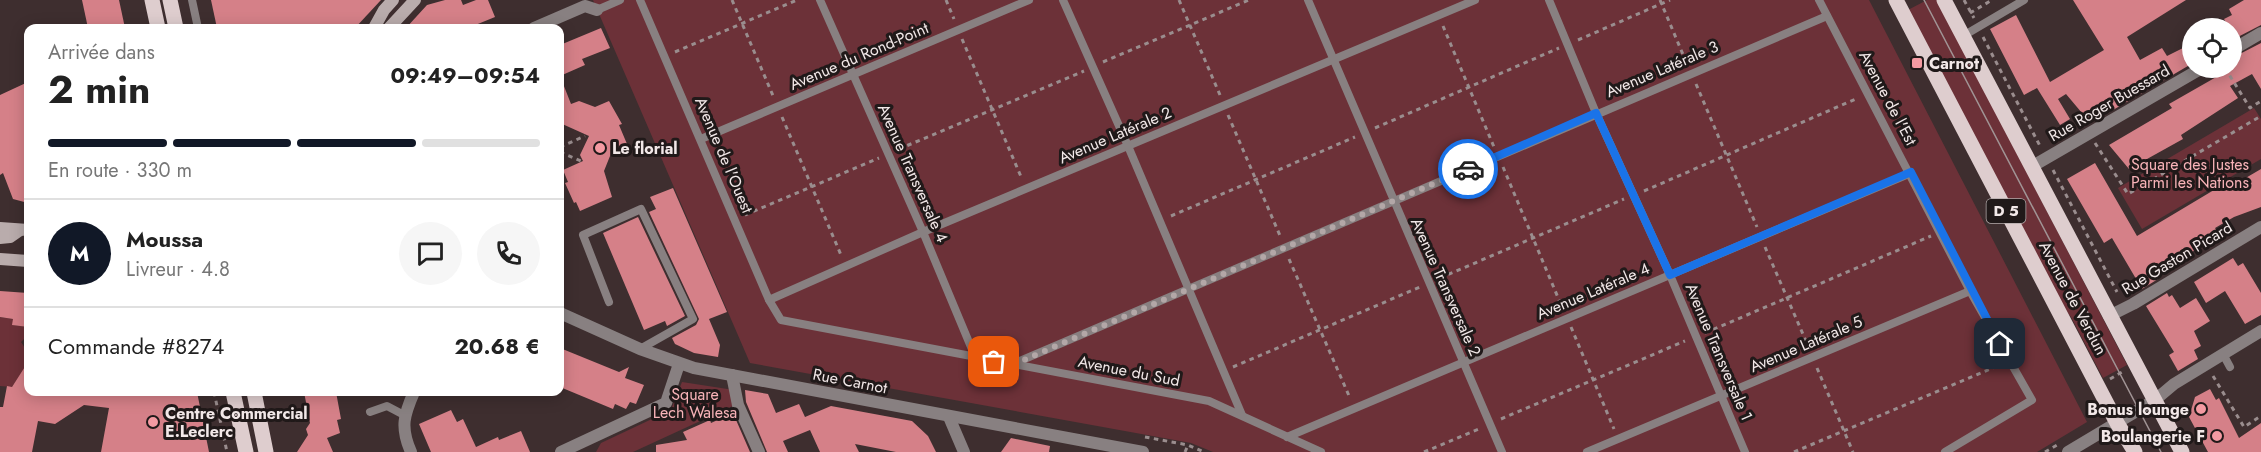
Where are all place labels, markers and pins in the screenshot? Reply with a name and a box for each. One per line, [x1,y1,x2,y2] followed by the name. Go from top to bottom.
[1929,52,1980,75] place label: Carnot
[1910,56,1924,70] marker: Carnot
[612,137,678,160] place label: Le florial
[593,141,607,155] marker: Le florial
[1974,318,2025,369] pin
[968,336,1019,387] pin
[2087,398,2189,421] place label: Bonus lounge
[165,402,308,443] place label: Centre Commercial E.Leclerc
[2194,402,2208,416] marker: Bonus lounge
[146,415,160,429] marker: Centre Commercial E.Leclerc
[2101,425,2205,448] place label: Boulangerie F
[2210,429,2224,443] marker: Boulangerie F

